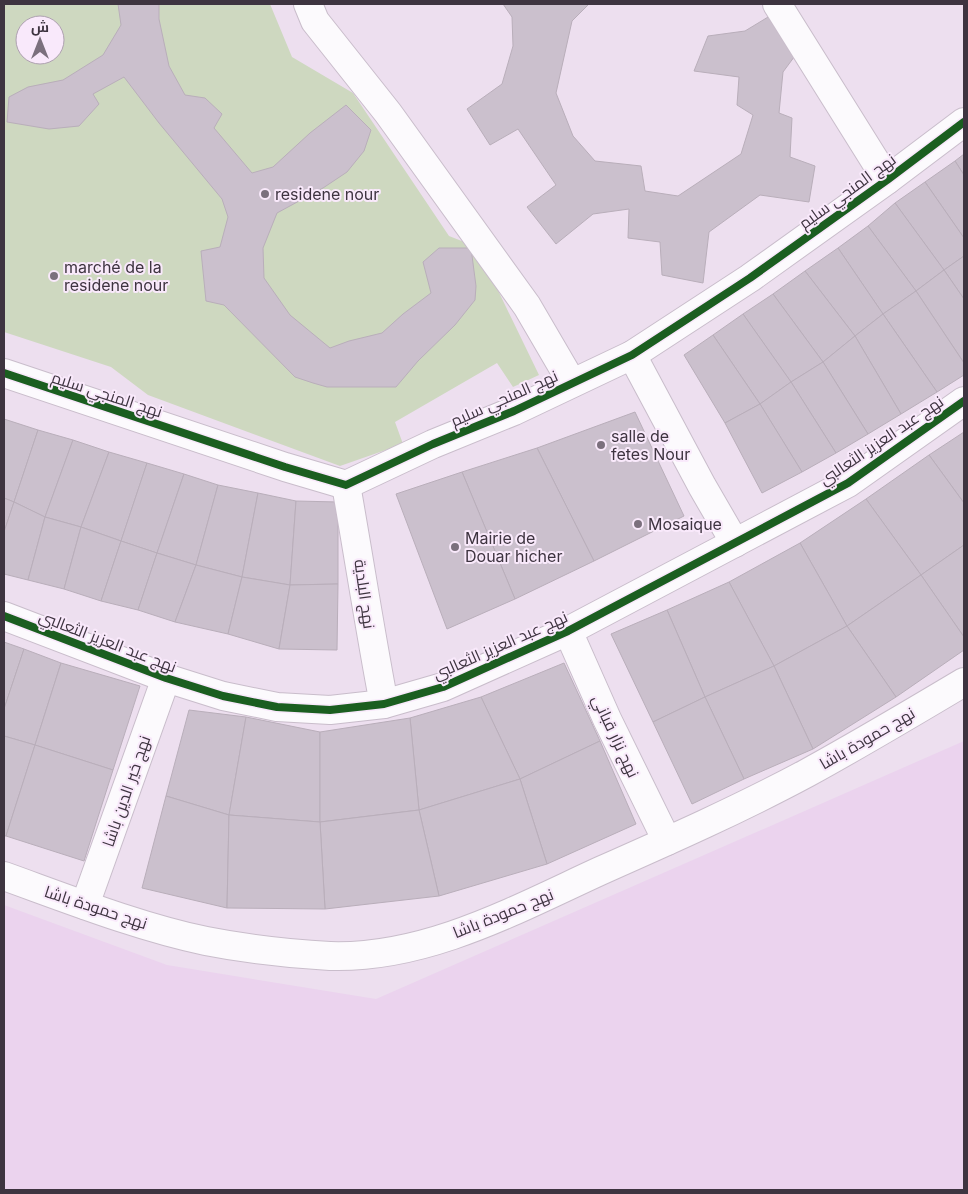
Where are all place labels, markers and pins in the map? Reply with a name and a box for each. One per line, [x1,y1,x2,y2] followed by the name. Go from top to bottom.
[275,184,379,204] place label: residene nour
[259,188,271,200] marker: residene nour
[64,257,168,295] place label: marché de la residene nour
[48,270,60,282] marker: marché de la residene nour
[611,426,690,464] place label: salle de fetes Nour
[595,439,607,451] marker: salle de fetes Nour
[648,514,722,534] place label: Mosaique
[632,518,644,530] marker: Mosaique
[465,528,562,566] place label: Mairie de Douar hicher
[449,541,461,553] marker: Mairie de Douar hicher

